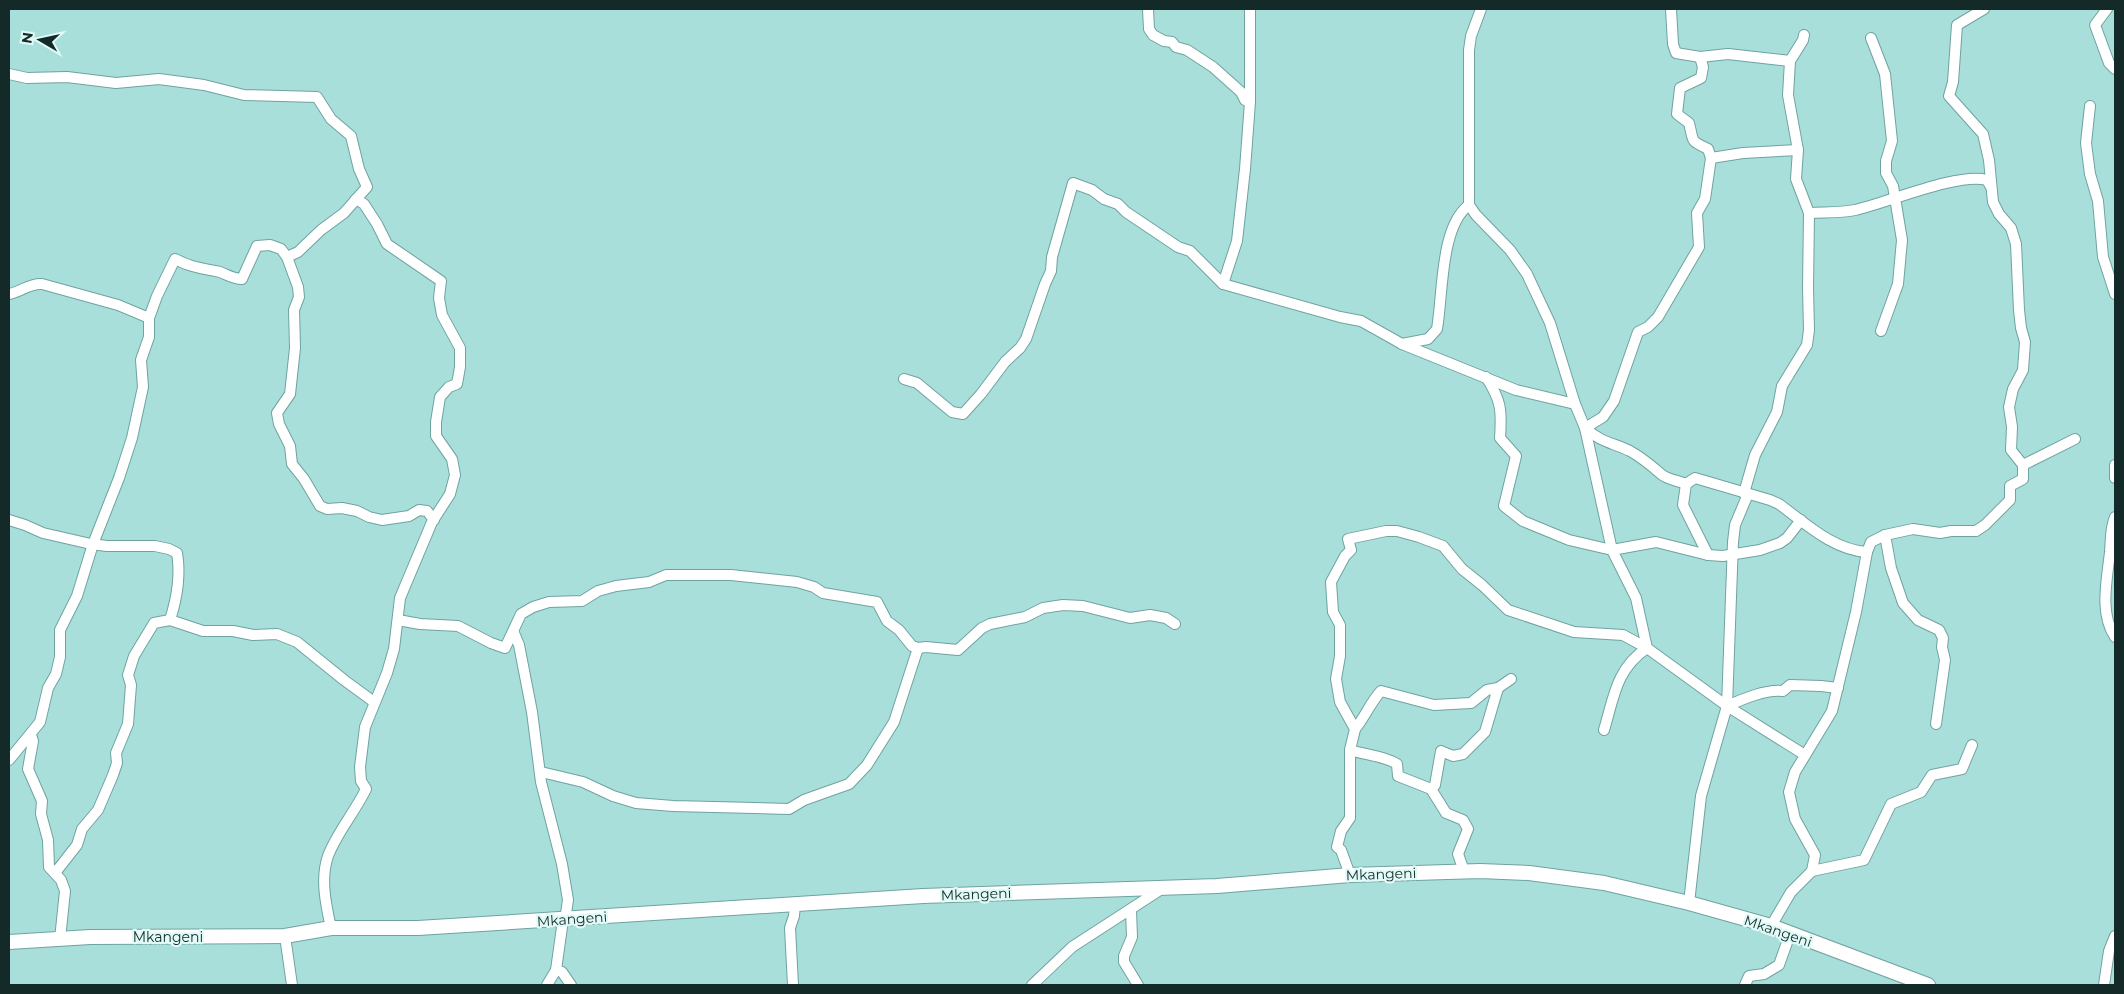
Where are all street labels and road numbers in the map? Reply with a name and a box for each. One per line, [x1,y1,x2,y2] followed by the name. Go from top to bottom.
[1345,864,1417,884] street label: Mkangeni
[940,884,1012,904] street label: Mkangeni
[536,908,608,930] street label: Mkangeni
[1742,911,1814,951] street label: Mkangeni
[133,928,203,946] street label: Mkangeni

